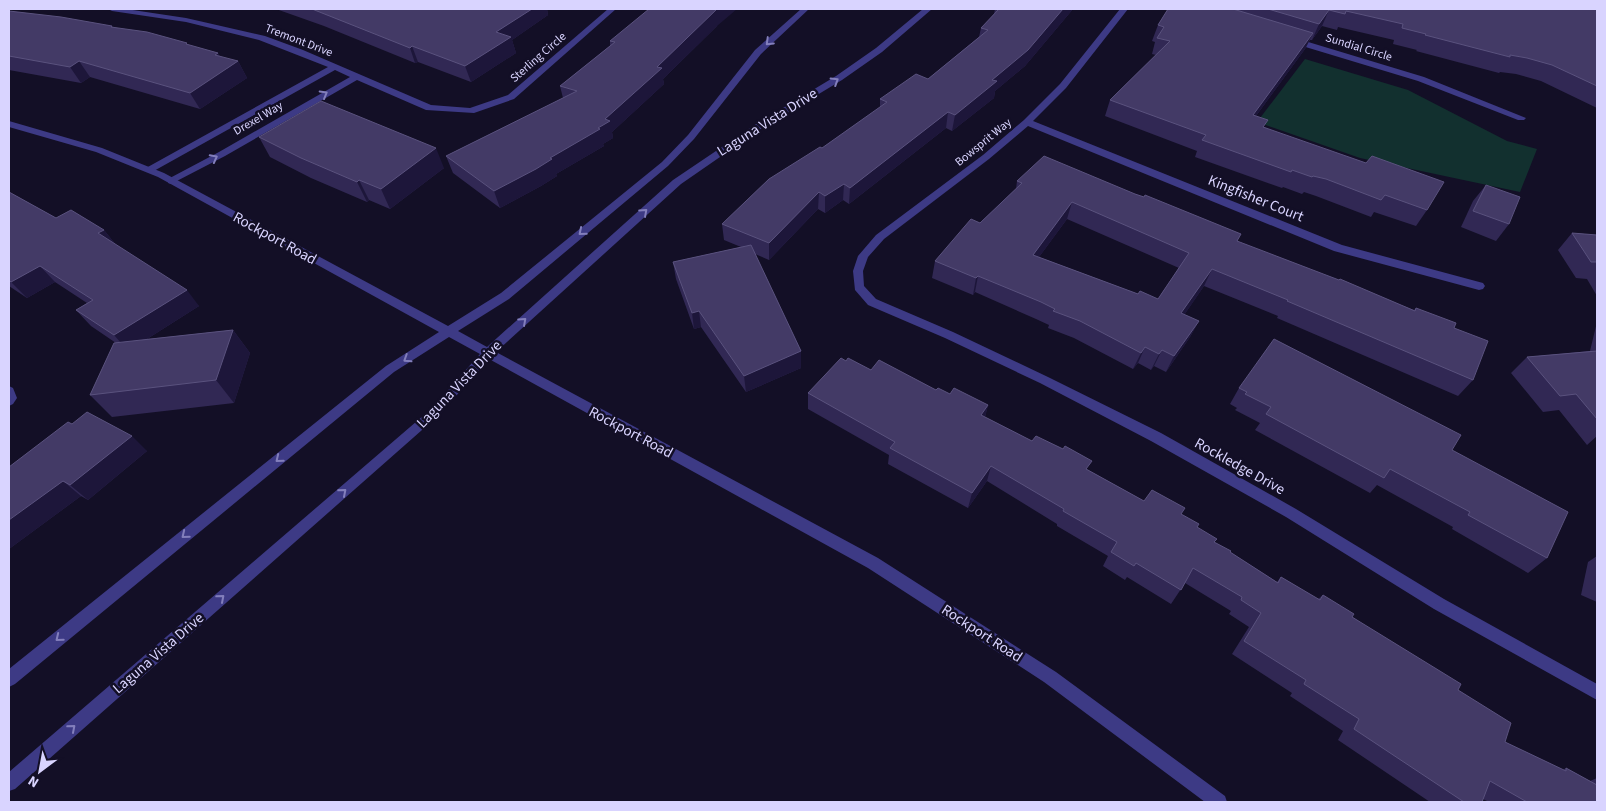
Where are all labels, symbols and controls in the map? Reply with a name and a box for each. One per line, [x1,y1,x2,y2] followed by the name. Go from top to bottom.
[262,20,335,61] street label: Tremont Drive
[507,28,570,87] street label: Sterling Circle
[1323,29,1394,66] street label: Sundial Circle
[766,36,775,45] one-way arrow
[829,77,838,87] one-way arrow
[713,83,821,162] street label: Laguna Vista Drive
[319,91,328,101] one-way arrow
[230,97,287,139] street label: Drexel Way
[951,114,1016,170] street label: Bowsprit Way
[209,154,218,164] one-way arrow
[1205,170,1307,227] street label: Kingfisher Court
[229,207,320,270] street label: Rockport Road
[638,209,647,218] one-way arrow
[579,226,588,235] one-way arrow
[517,318,526,327] one-way arrow
[412,336,507,433] street label: Laguna Vista Drive
[403,352,412,362] one-way arrow
[585,401,677,463] street label: Rockport Road
[1191,433,1289,500] street label: Rockledge Drive
[276,454,285,462] one-way arrow
[337,489,346,497] one-way arrow
[182,530,191,538] one-way arrow
[215,595,224,604] one-way arrow
[937,599,1026,667] street label: Rockport Road
[108,608,208,699] street label: Laguna Vista Drive
[56,632,65,641] one-way arrow
[66,725,75,734] one-way arrow
[15,746,65,796] north arrow
[24,770,43,792] text: N

